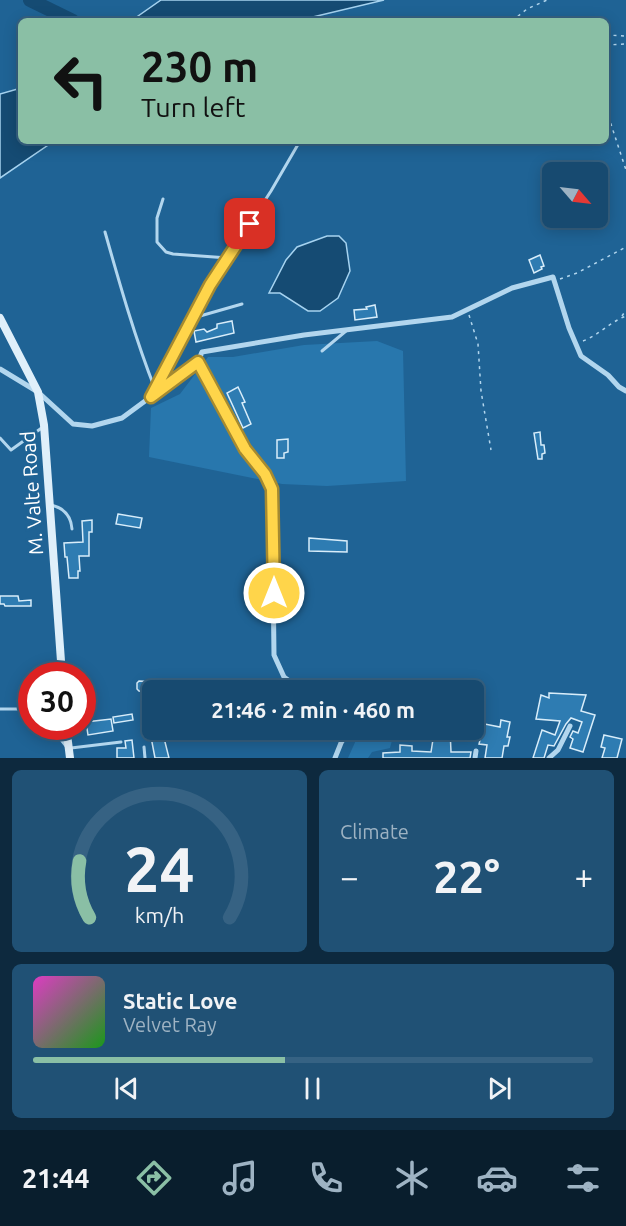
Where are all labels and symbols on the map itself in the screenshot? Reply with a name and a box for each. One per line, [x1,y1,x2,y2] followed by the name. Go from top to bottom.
[542,162,608,228] north arrow
[224,198,275,249] pin
[16,430,47,556] street label: M. Valte Road
[242,561,306,625] position arrow
[18,662,96,740] speed limit sign: 30

